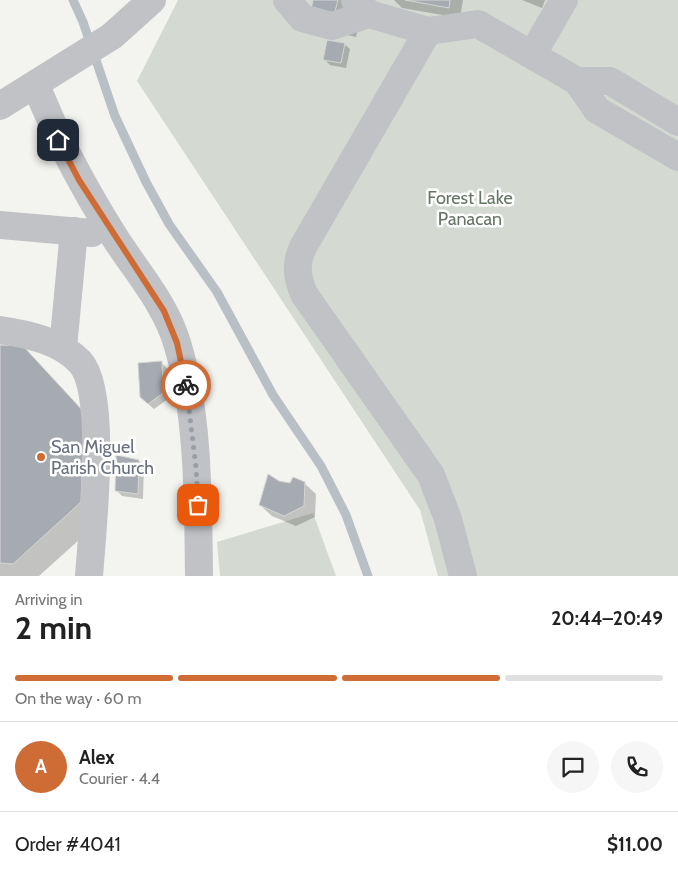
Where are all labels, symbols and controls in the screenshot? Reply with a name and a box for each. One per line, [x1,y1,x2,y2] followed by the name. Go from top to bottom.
[37,119,79,161] pin
[44,126,72,154] icon: home
[427,187,513,230] park label: Forest Lake Panacan
[161,360,211,410] courier
[172,371,200,399] icon: bike
[51,436,154,479] place label: San Miguel Parish Church
[35,451,47,463] marker: San Miguel Parish Church
[177,484,219,526] pin
[184,491,212,519] icon: bag
[15,590,82,609] text: Arriving in
[551,607,663,630] text: 20:44–20:49
[15,608,92,647] text: 2 min
[15,689,141,708] text: On the way · 60 m
[547,741,599,793] button: chat
[611,741,663,793] button: phone
[79,746,115,769] text: Alex
[35,755,47,778] text: A
[79,769,160,788] text: Courier · 4.4
[15,833,121,856] text: Order #4041
[607,833,663,856] text: $11.00

